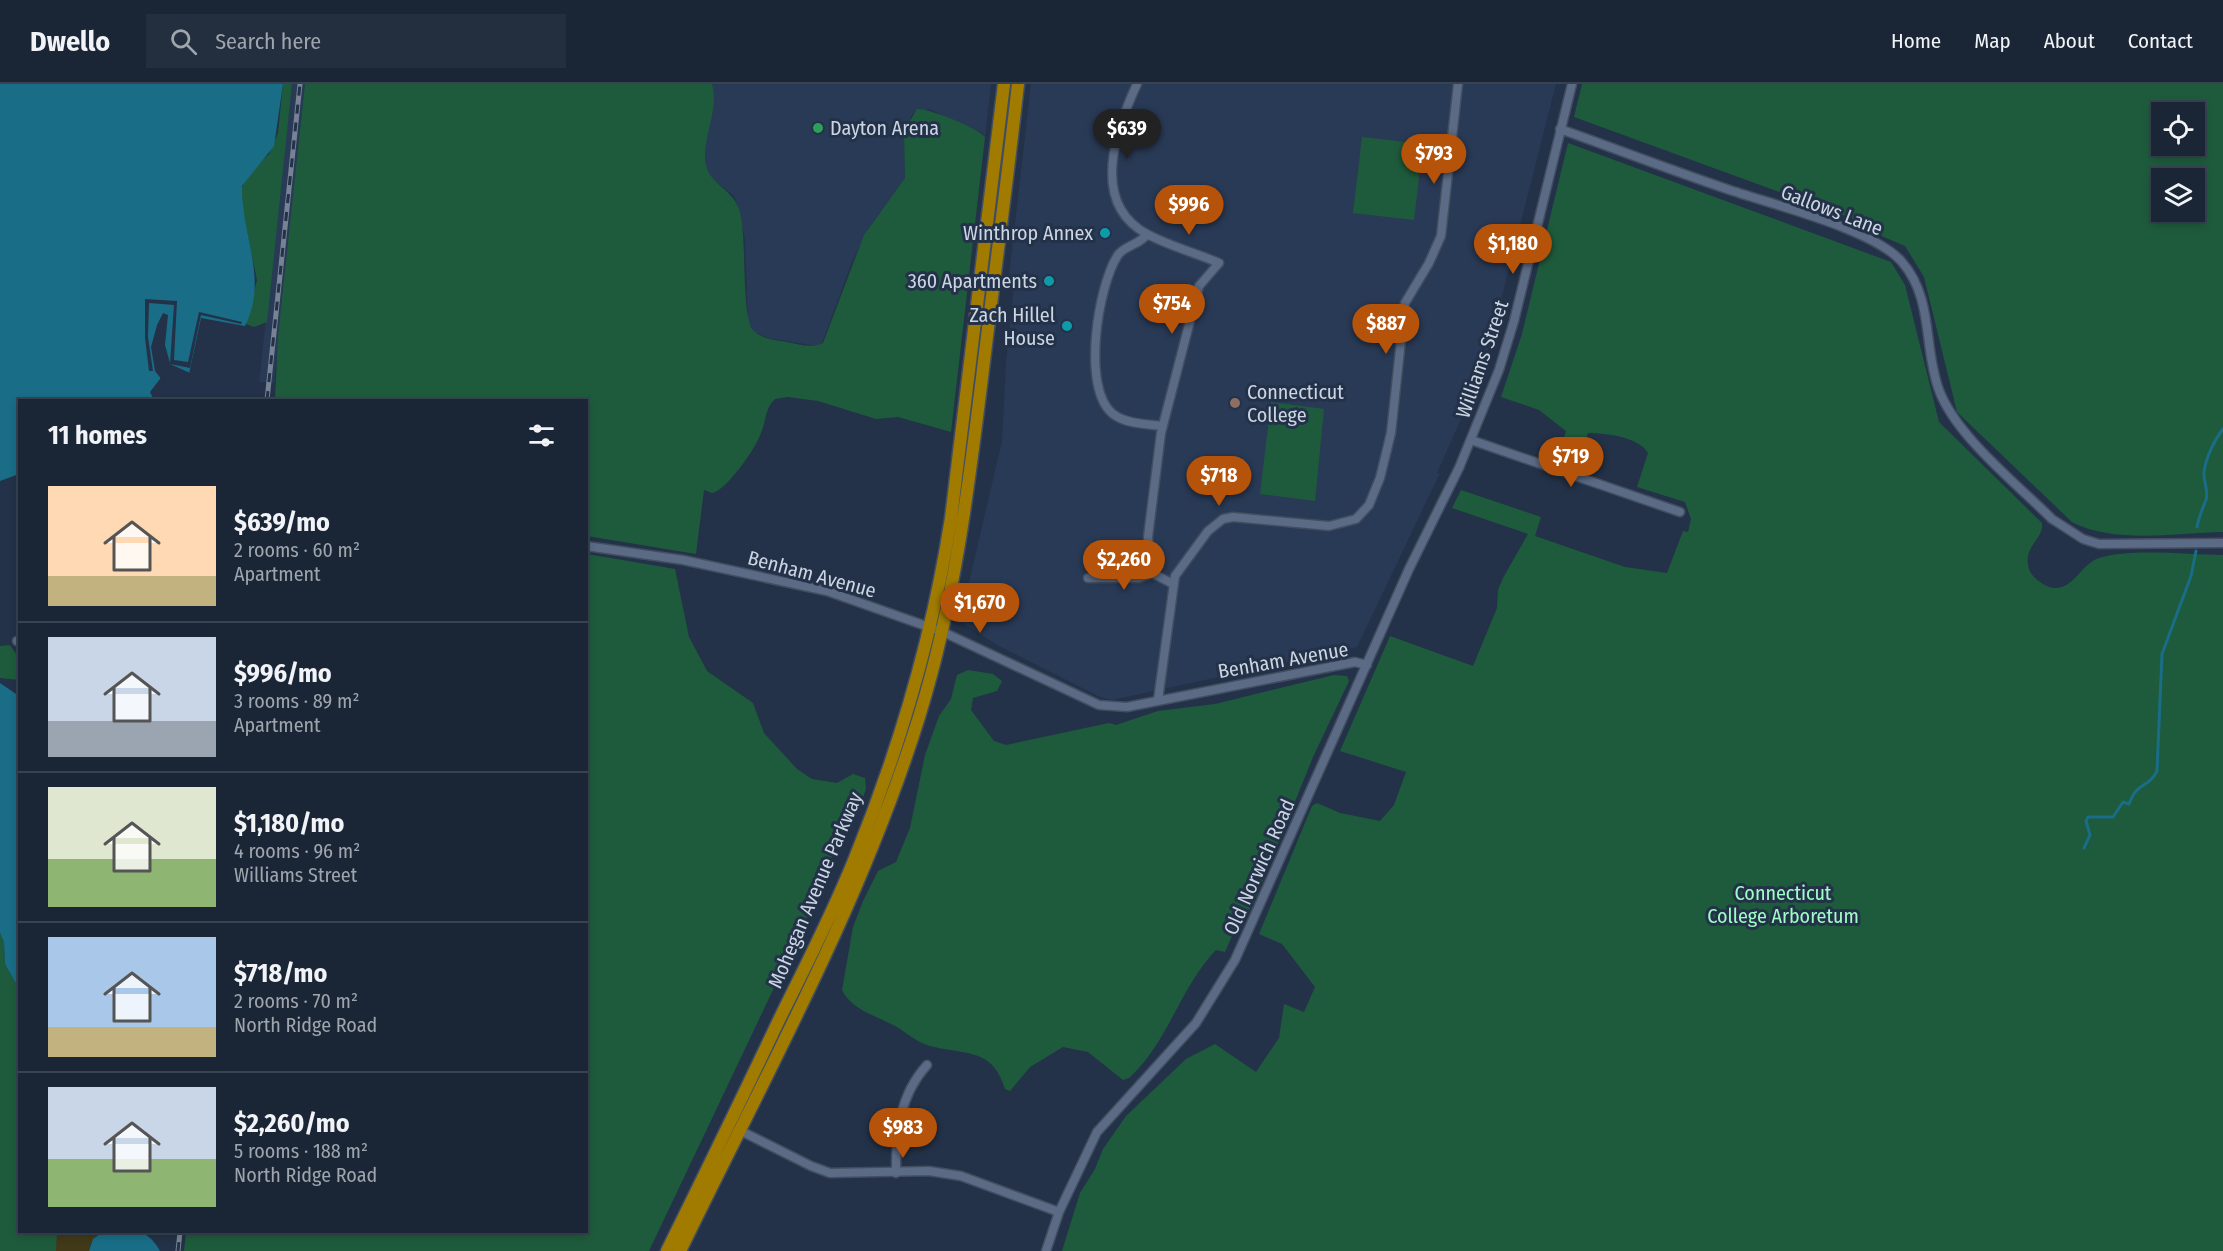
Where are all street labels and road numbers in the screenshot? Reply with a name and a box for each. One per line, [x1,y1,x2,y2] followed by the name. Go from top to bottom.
[1778,180,1886,240] street label: Gallows Lane
[1451,296,1514,421] street label: Williams Street
[745,545,879,603] street label: Benham Avenue
[1216,637,1350,683] street label: Benham Avenue
[763,788,867,992] street label: Mohegan Avenue Parkway
[1218,795,1300,939] street label: Old Norwich Road

